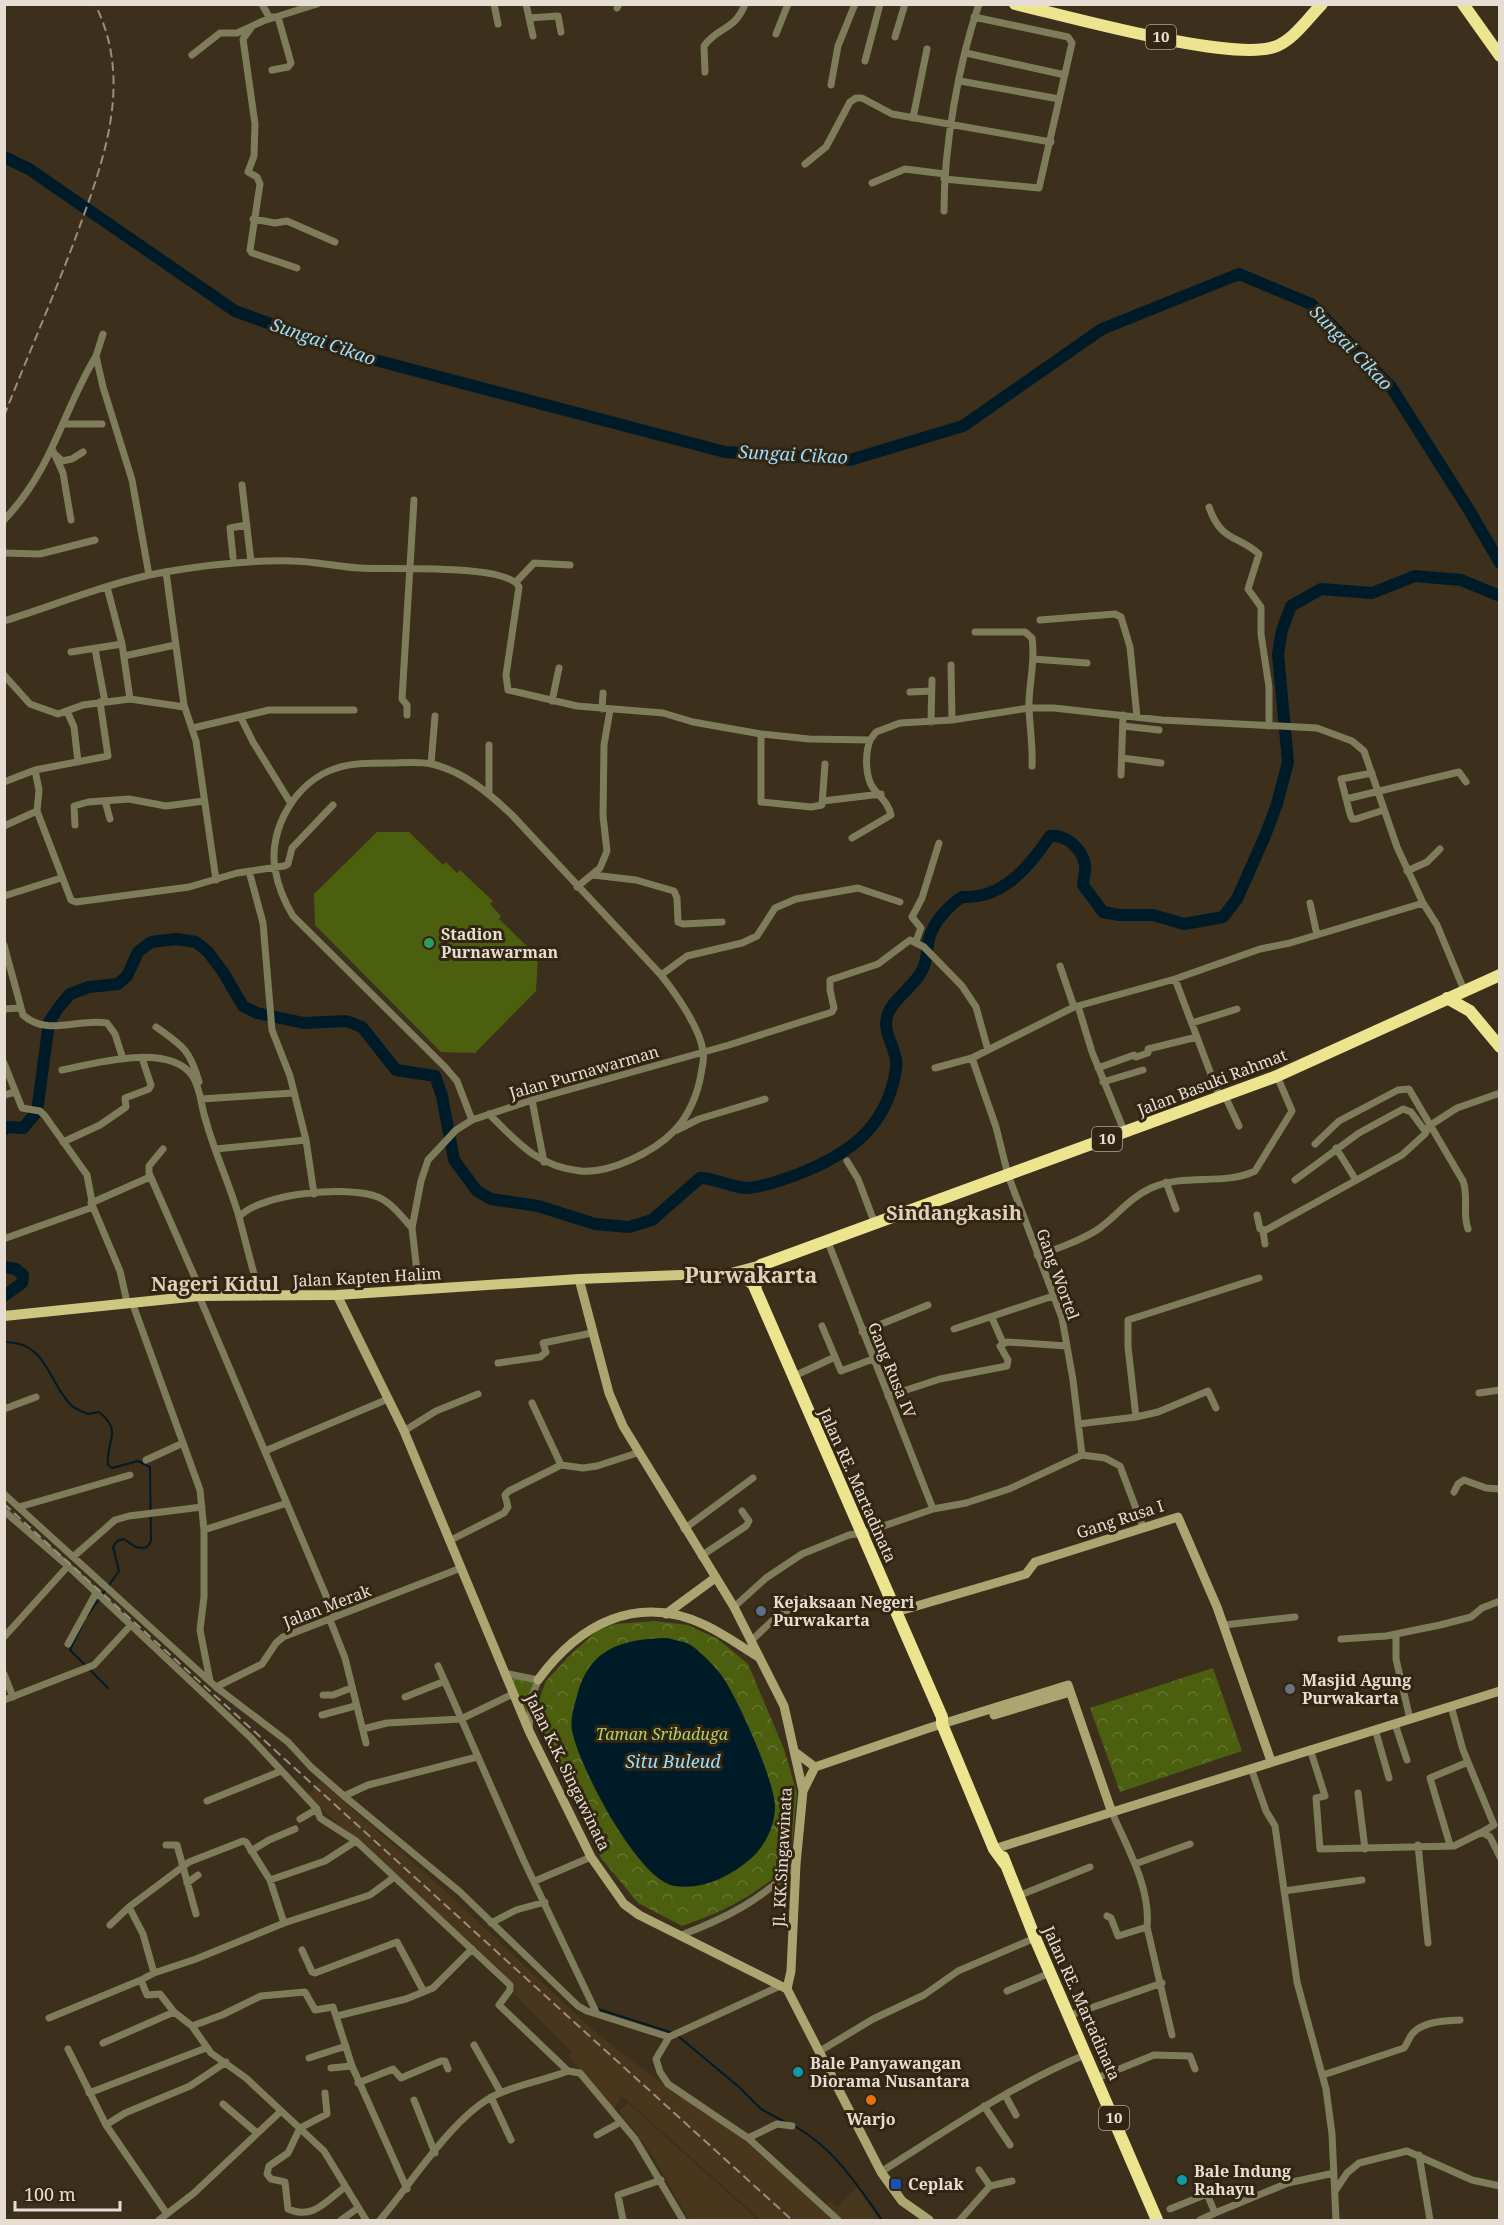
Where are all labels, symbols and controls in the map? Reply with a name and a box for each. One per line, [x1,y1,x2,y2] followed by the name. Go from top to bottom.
[1146,25,1176,49] road number: 10
[1305,300,1398,395] water label: Sungai Cikao
[268,312,379,370] water label: Sungai Cikao
[738,439,848,469] water label: Sungai Cikao
[441,923,559,963] place label: Stadion Purnawarman
[422,936,436,950] marker: Stadion Purnawarman
[506,1040,661,1104] street label: Jalan Purnawarman
[1133,1043,1290,1121] street label: Jalan Basuki Rahmat
[1092,1127,1122,1151] road number: 10
[886,1199,1022,1226] district label: Sindangkasih
[1031,1225,1085,1323] street label: Gang Wortel
[684,1259,818,1289] district label: Purwakarta
[291,1262,442,1292] street label: Jalan Kapten Halim
[151,1270,279,1297] district label: Nageri Kidul
[863,1319,921,1421] street label: Gang Rusa IV
[814,1403,902,1566] street label: Jalan RE. Martadinata
[1074,1495,1167,1543] street label: Gang Rusa I
[279,1579,375,1633] street label: Jalan Merak
[773,1591,915,1631] place label: Kejaksaan Negeri Purwakarta
[754,1604,768,1618] marker: Kejaksaan Negeri Purwakarta
[1302,1669,1411,1709] place label: Masjid Agung Purwakarta
[1283,1682,1297,1696] marker: Masjid Agung Purwakarta
[520,1689,616,1854] street label: Jalan K.K. Singawinata
[596,1723,729,1745] park label: Taman Sribaduga
[625,1749,721,1773] water label: Situ Buleud
[767,1787,797,1928] street label: Jl. KK.Singawinata
[1038,1921,1126,2084] street label: Jalan RE. Martadinata
[810,2052,970,2092] place label: Bale Panyawangan Diorama Nusantara
[791,2065,805,2079] marker: Bale Panyawangan Diorama Nusantara
[864,2093,878,2107] marker: Warjo
[1099,2106,1129,2130] road number: 10
[846,2108,896,2130] place label: Warjo
[1194,2160,1291,2200] place label: Bale Indung Rahayu
[908,2173,964,2195] place label: Ceplak
[1175,2173,1189,2187] marker: Bale Indung Rahayu
[15,2174,120,2212] scale bar
[889,2177,903,2191] marker: Ceplak
[24,2182,76,2206] text: 100 m

